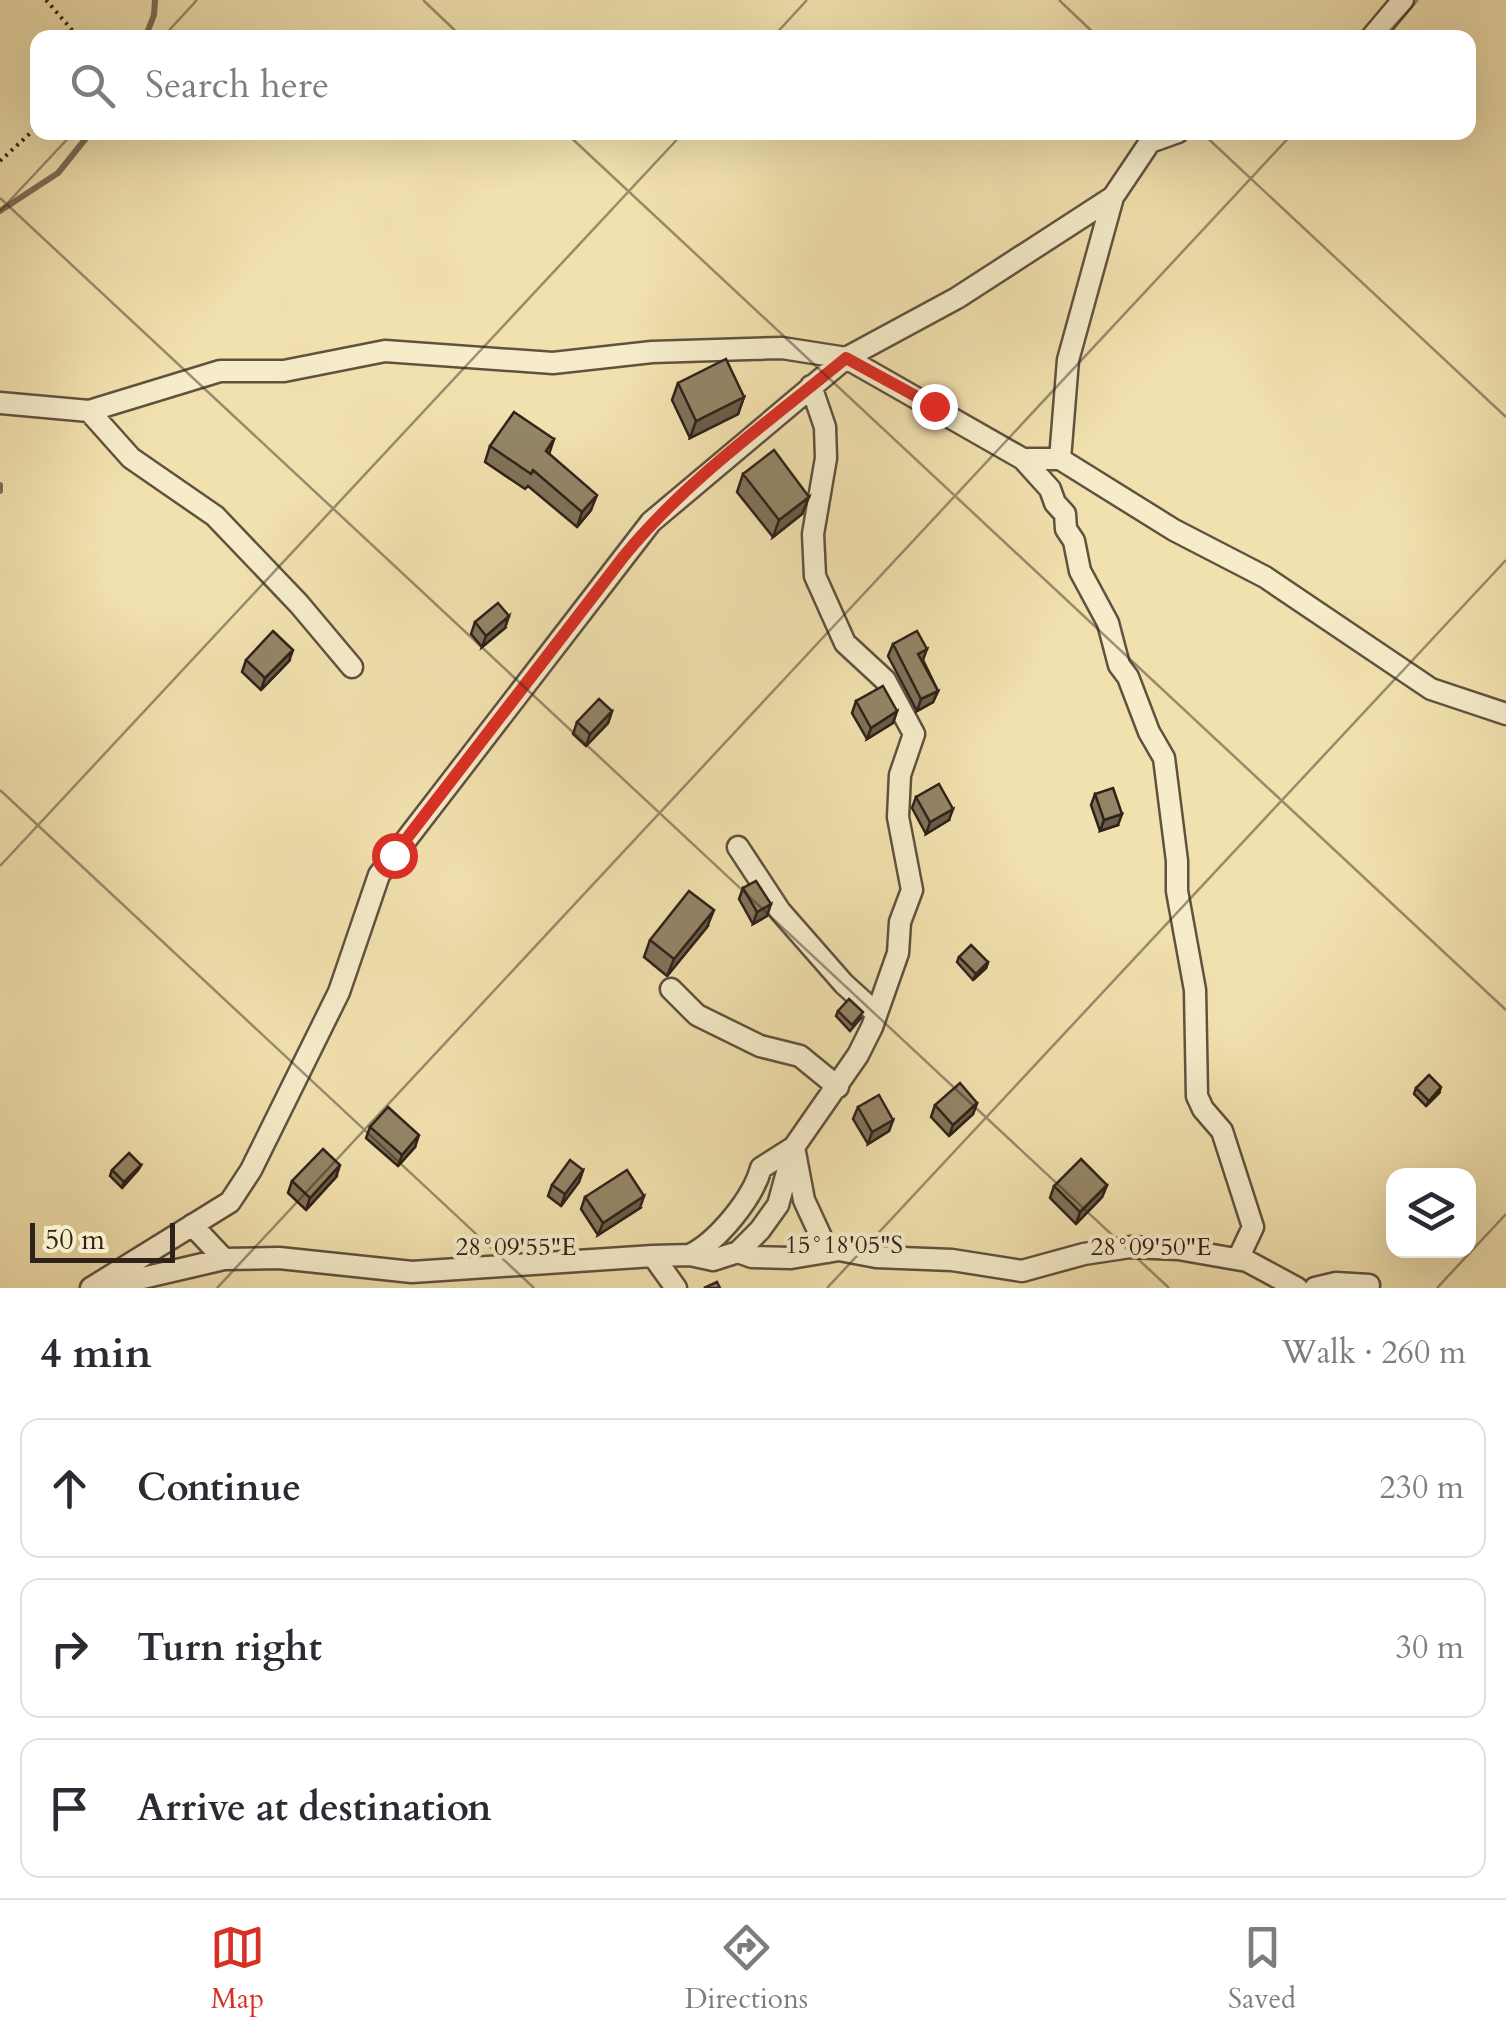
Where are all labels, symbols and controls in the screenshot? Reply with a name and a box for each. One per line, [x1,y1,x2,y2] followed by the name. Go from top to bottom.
[30,30,1476,140] search box
[65,58,120,113] icon: search
[145,59,329,111] text: Search here
[912,384,958,430] route end
[372,833,418,879] route start
[1386,1168,1476,1258] map controls
[1386,1168,1476,1258] button: layers
[30,1218,175,1262] scale bar
[45,1221,105,1259] text: 50 m
[785,1228,903,1262] text: 15°18'05"S
[456,1230,576,1264] text: 28°09'55"E
[1091,1230,1211,1264] text: 28°09'50"E
[40,1325,152,1382] text: 4 min
[1281,1331,1466,1375] text: Walk · 260 m
[42,1461,97,1516] icon: ahead
[137,1462,301,1514] text: Continue
[1379,1466,1464,1510] text: 230 m
[42,1621,97,1676] icon: right
[137,1622,322,1674] text: Turn right
[1396,1626,1464,1670] text: 30 m
[42,1781,97,1836] icon: arrive
[137,1782,492,1834] text: Arrive at destination
[210,1920,265,2018] tab: Map
[685,1920,808,2018] tab: Directions
[1228,1920,1296,2018] tab: Saved

